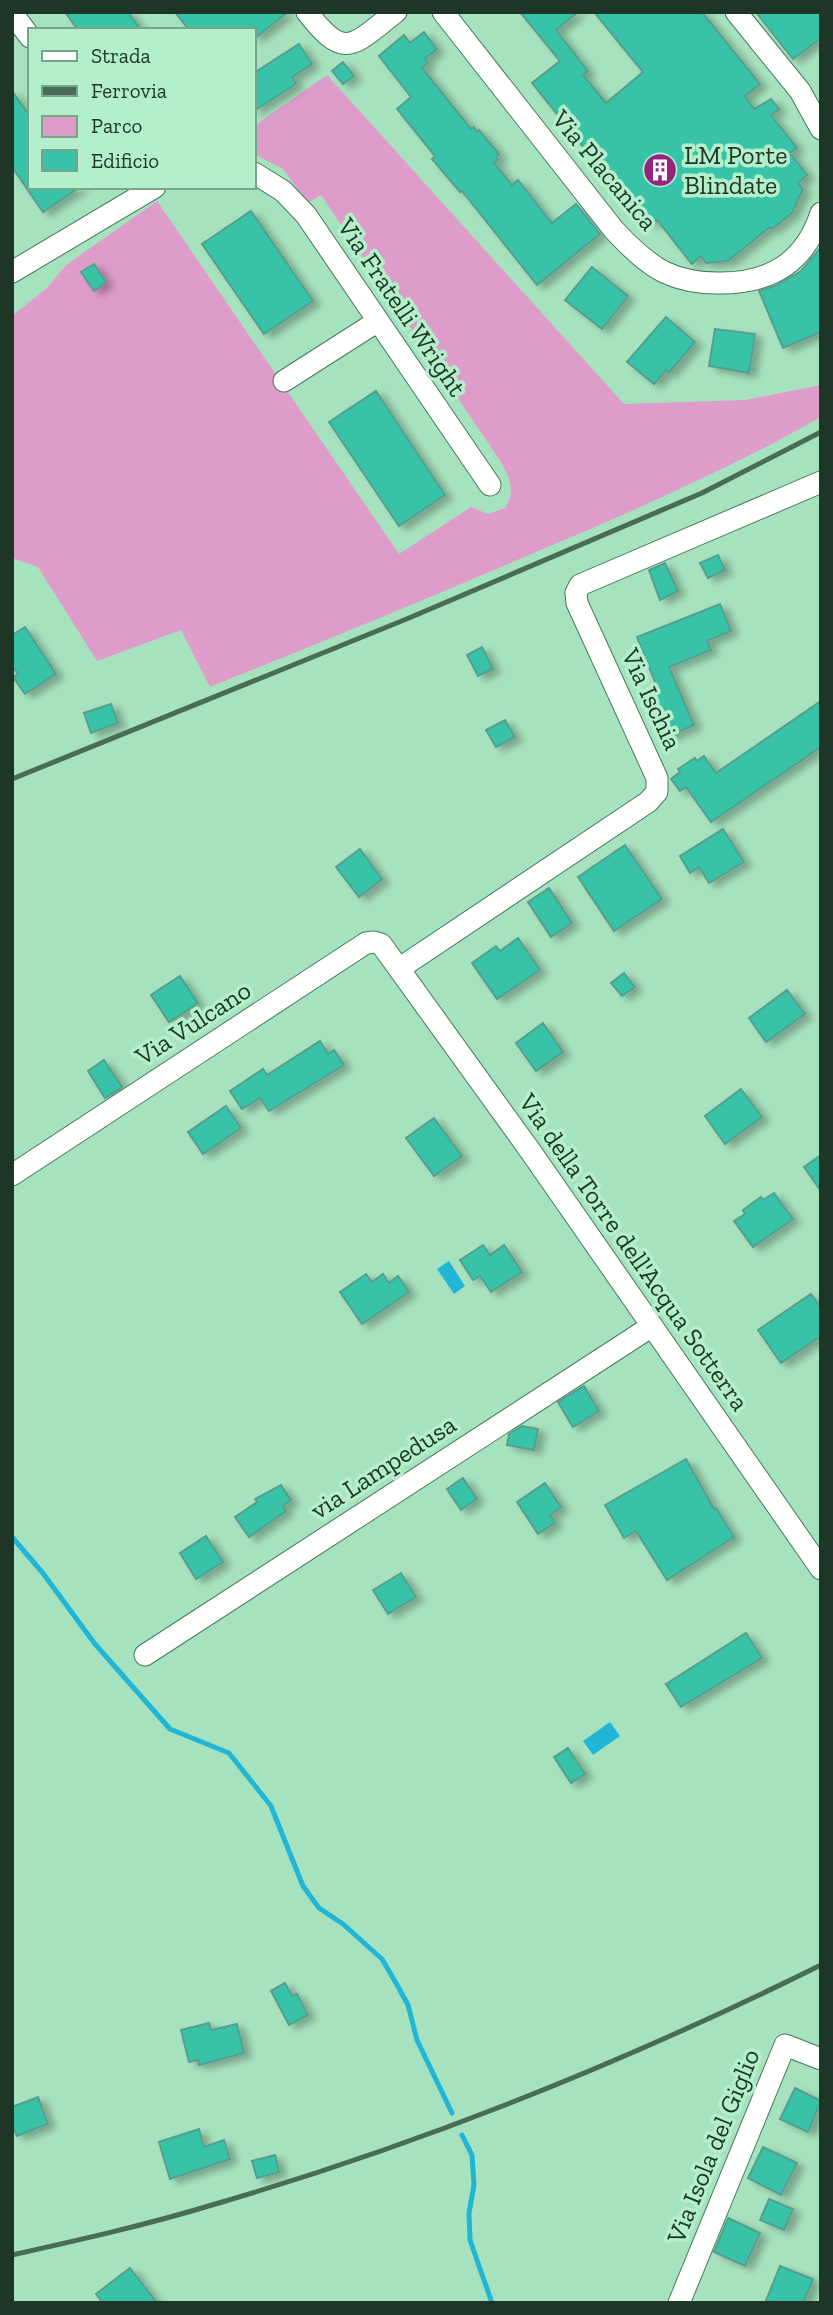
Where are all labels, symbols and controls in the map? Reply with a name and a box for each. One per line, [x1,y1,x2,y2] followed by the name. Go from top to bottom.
[28,28,256,189] legend
[91,43,151,68] text: Strada
[91,78,167,103] text: Ferrovia
[545,102,665,237] street label: Via Placanica
[91,113,142,138] text: Parco
[684,139,787,201] place label: LM Porte Blindate
[91,148,159,173] text: Edificio
[641,151,679,189] building icon: LM Porte Blindate
[330,211,474,402] street label: Via Fratelli Wright
[614,642,690,755] street label: Via Ischia
[128,974,257,1073] street label: Via Vulcano
[511,1086,756,1417] street label: Via della Torre dell'Acqua Sotterra
[304,1408,462,1526] street label: via Lampedusa
[659,2044,767,2249] street label: Via Isola del Giglio

